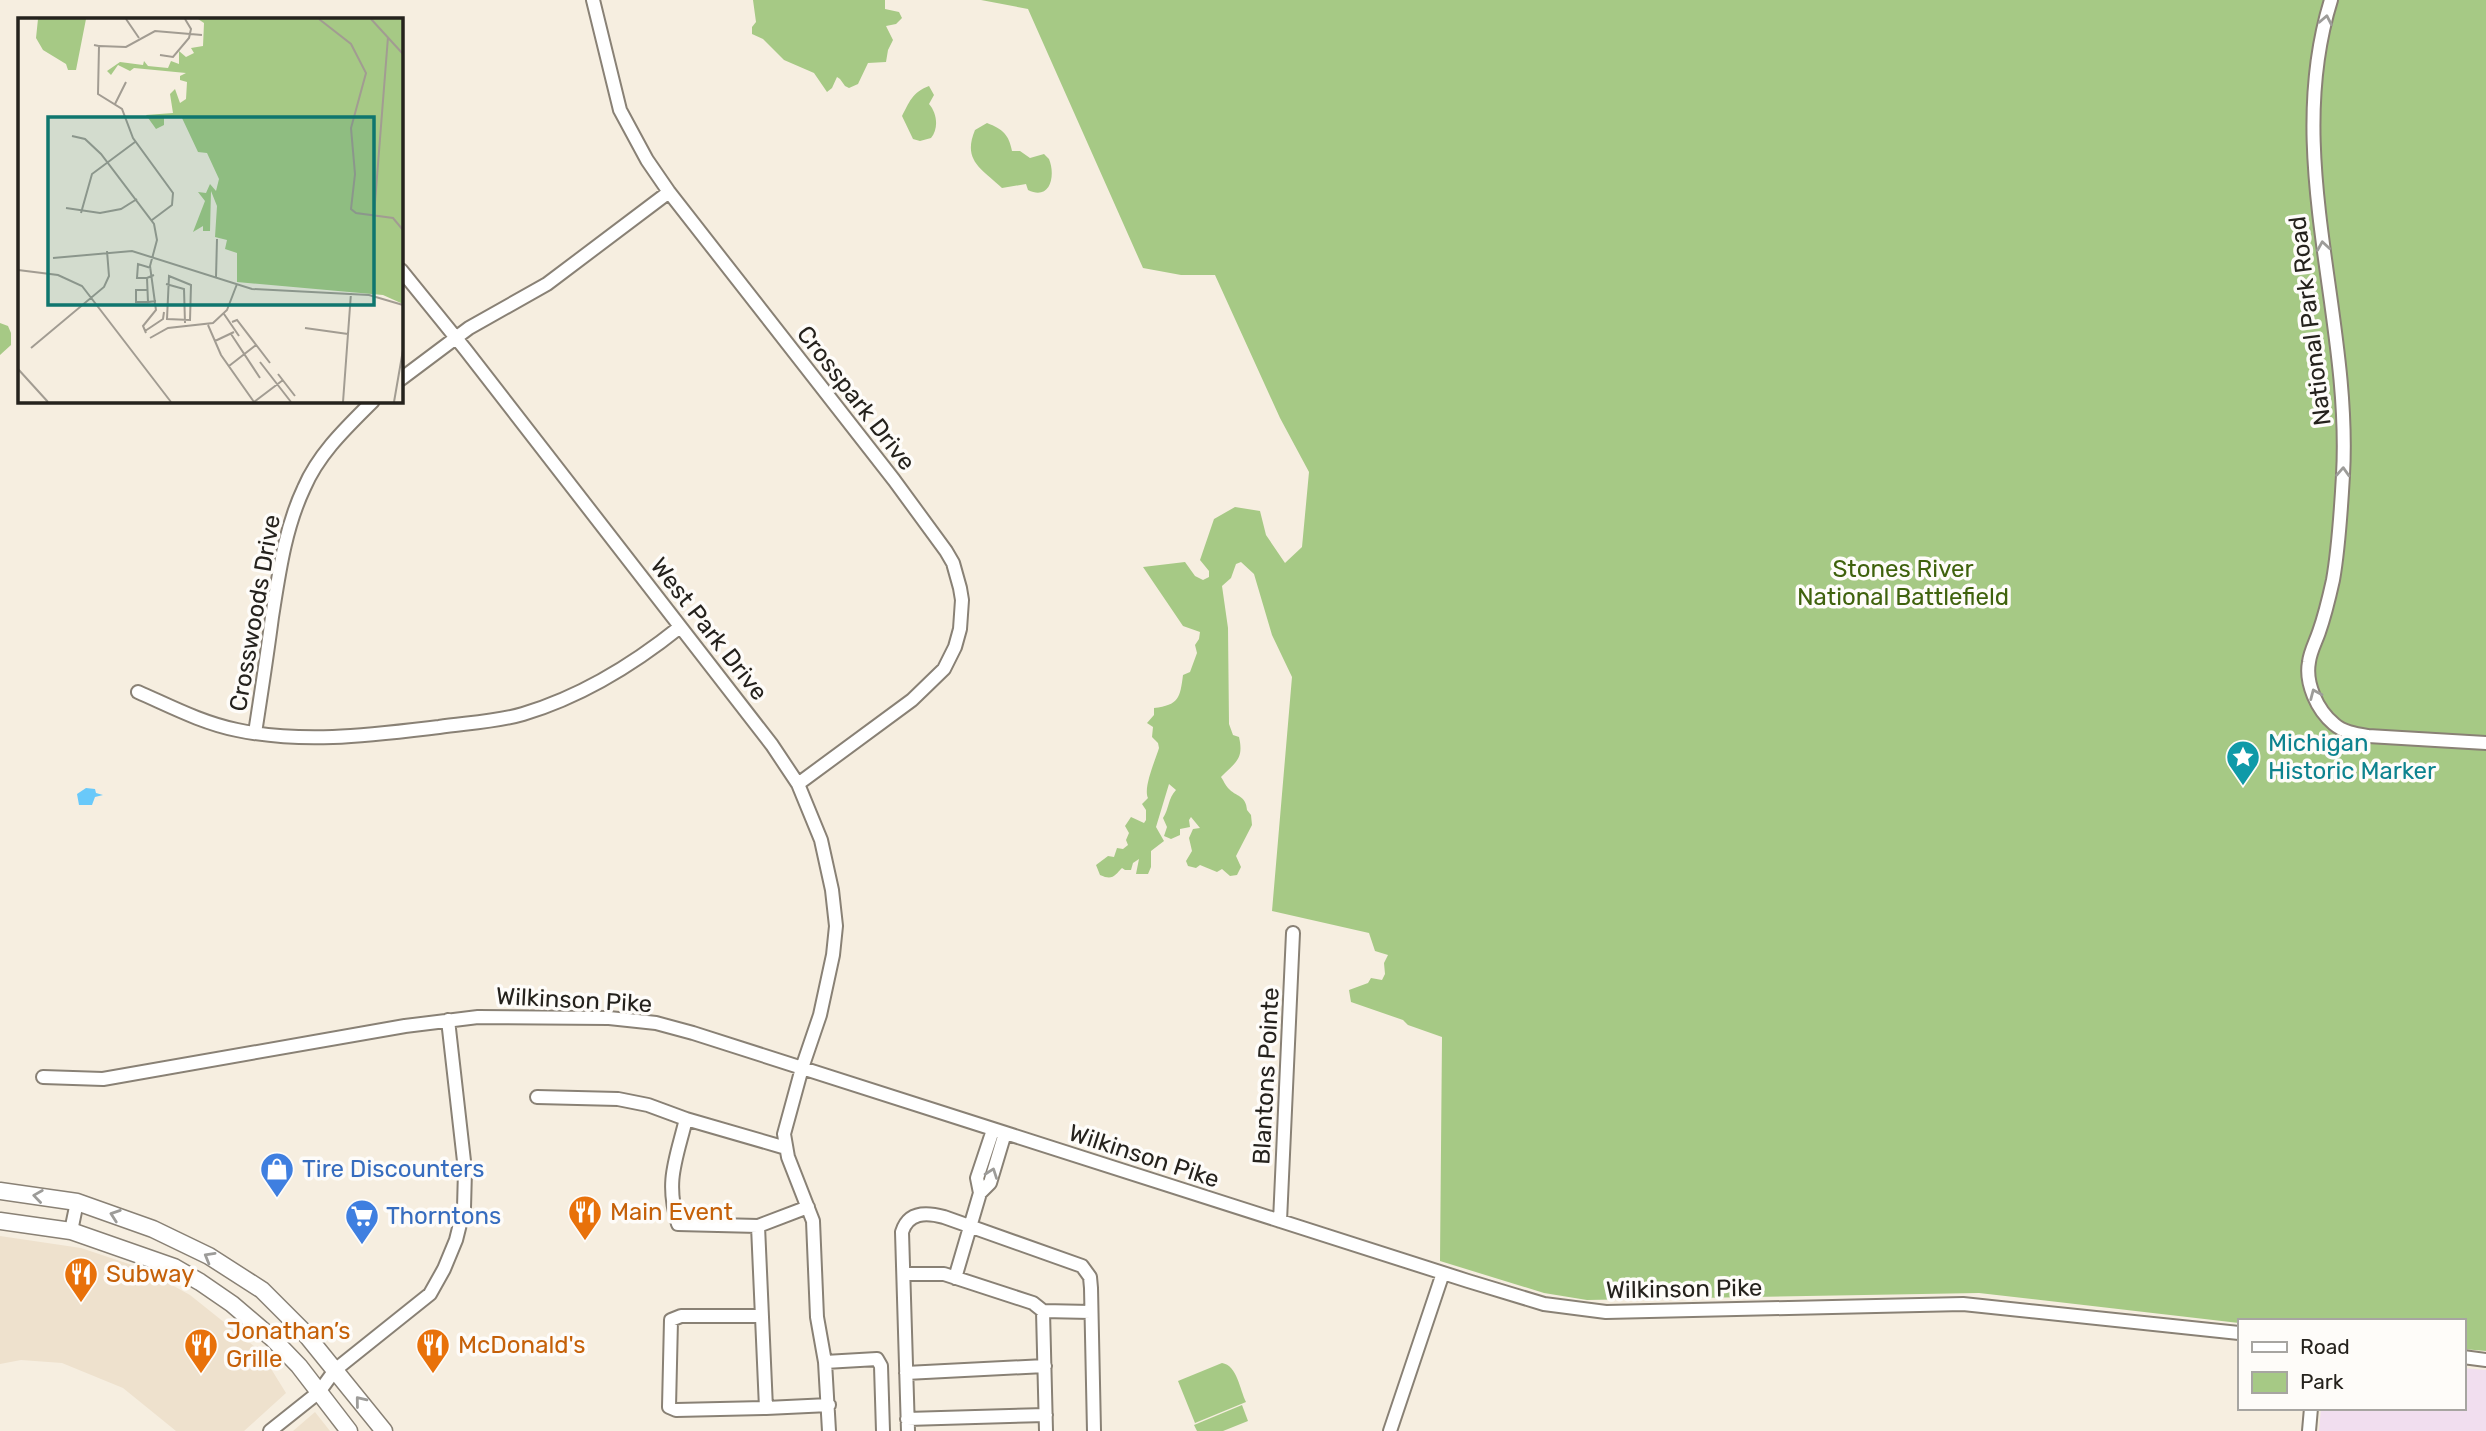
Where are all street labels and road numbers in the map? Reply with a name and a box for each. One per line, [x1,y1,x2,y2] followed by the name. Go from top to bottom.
[2283,215,2337,427] street label: National Park Road
[791,320,921,476] street label: Crosspark Drive
[224,512,286,714] street label: Crosswoods Drive
[645,552,773,706] street label: West Park Drive
[495,982,653,1018] street label: Wilkinson Pike
[1247,987,1285,1165] street label: Blantons Pointe
[1065,1119,1223,1193] street label: Wilkinson Pike
[1606,1274,1762,1304] street label: Wilkinson Pike

